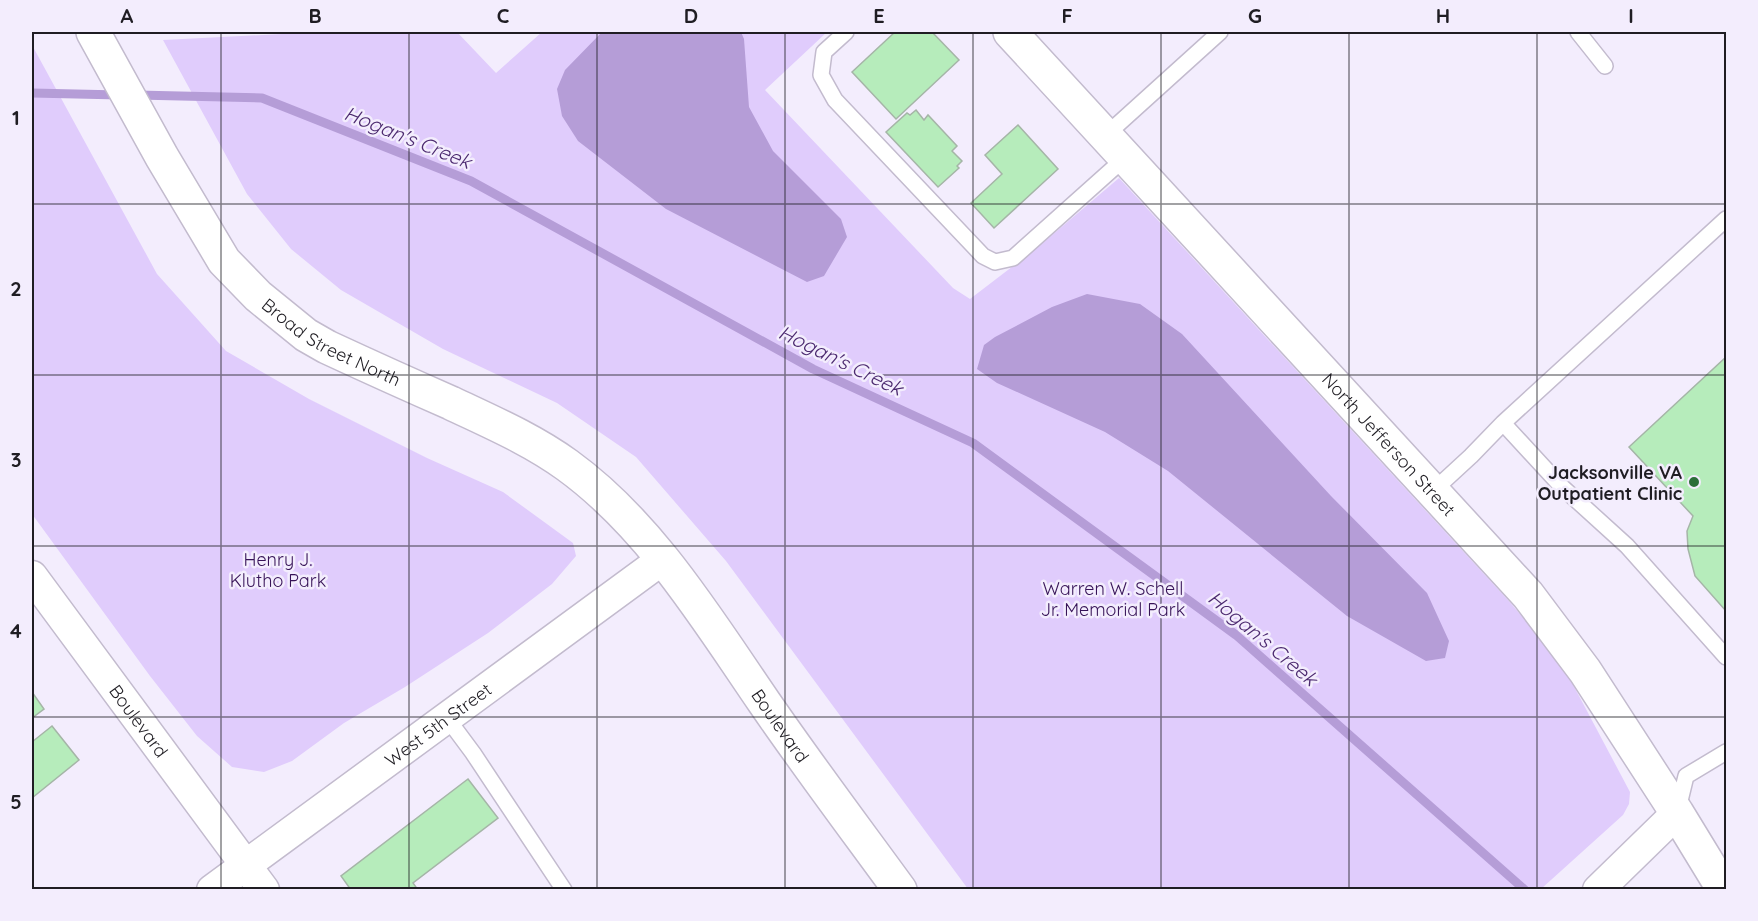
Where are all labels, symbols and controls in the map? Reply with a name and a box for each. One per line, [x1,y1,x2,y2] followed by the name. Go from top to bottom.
[121,3,134,28] text: A
[308,3,322,28] text: B
[497,3,510,28] text: C
[684,3,698,28] text: D
[873,3,885,28] text: E
[1061,3,1073,28] text: F
[1248,3,1262,28] text: G
[1436,3,1450,28] text: H
[1628,3,1634,28] text: I
[341,100,477,175] water label: Hogan's Creek
[12,105,20,130] text: 1
[10,276,22,301] text: 2
[257,293,405,391] street label: Broad Street North
[775,319,909,402] water label: Hogan's Creek
[1318,368,1461,521] street label: North Jefferson Street
[11,447,21,472] text: 3
[1538,461,1682,505] place label: Jacksonville VA Outpatient Clinic
[1687,475,1701,489] marker: Jacksonville VA Outpatient Clinic
[230,548,326,592] park label: Henry J. Klutho Park
[1041,577,1185,621] park label: Warren W. Schell Jr. Memorial Park
[1203,585,1324,692] water label: Hogan's Creek
[10,618,22,643] text: 4
[380,677,496,771] street label: West 5th Street
[105,680,173,762] street label: Boulevard
[747,684,814,767] street label: Boulevard
[10,789,22,814] text: 5

